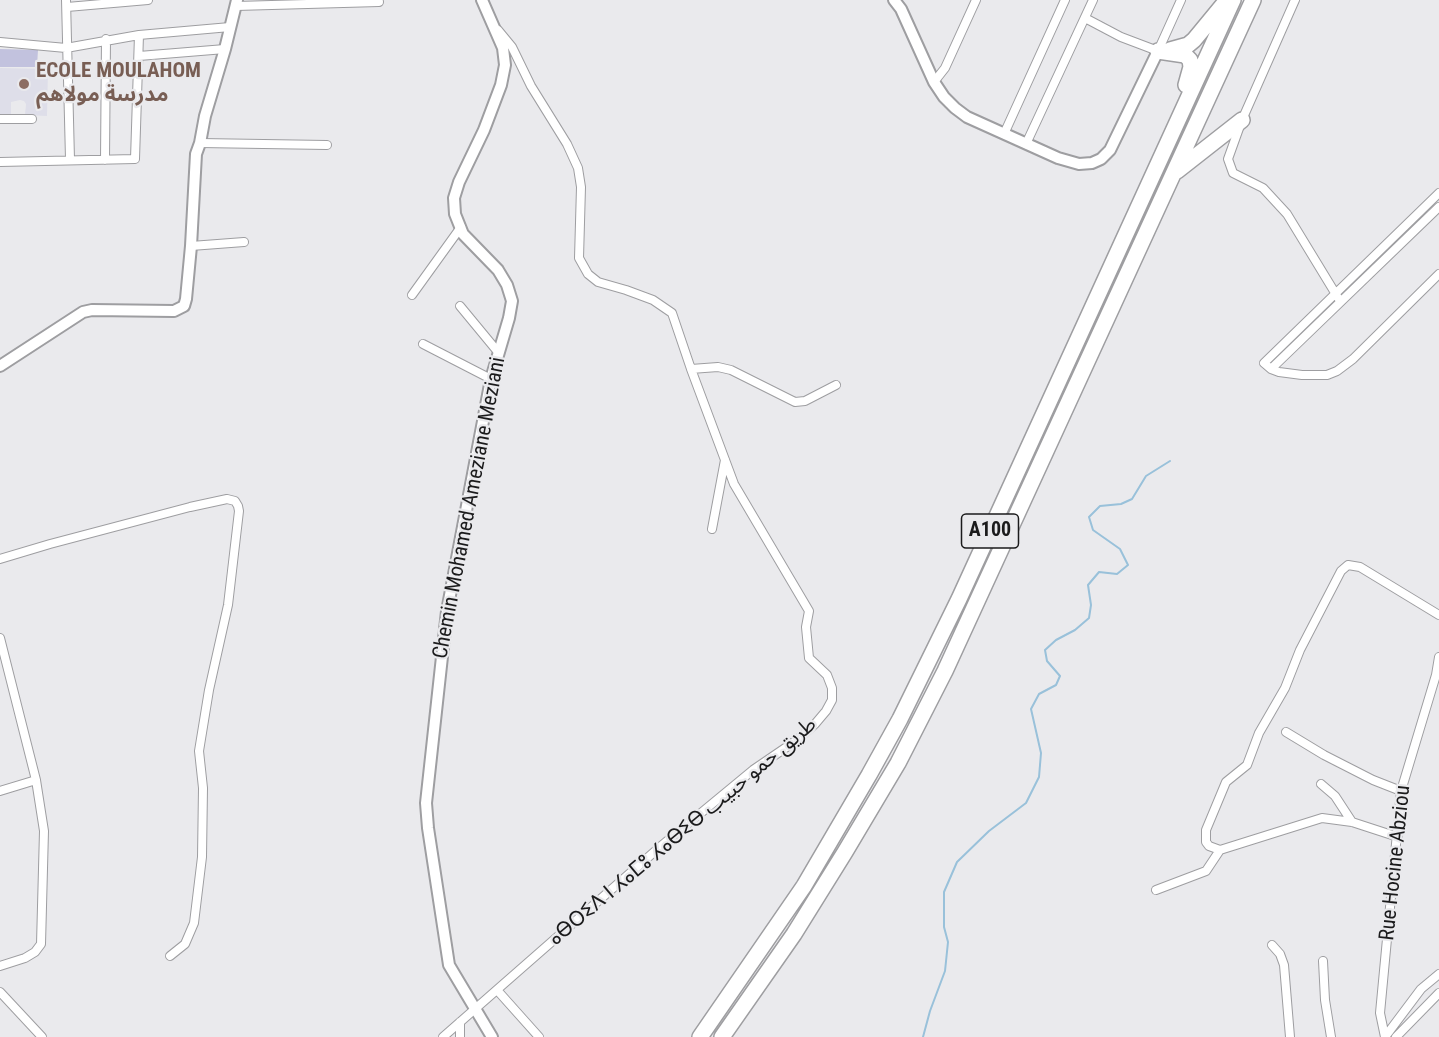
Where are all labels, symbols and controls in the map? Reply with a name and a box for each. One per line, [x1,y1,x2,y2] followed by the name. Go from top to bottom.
[36,59,201,109] place label: ECOLE MOULAHOM مدرسة مولاهم
[17,77,31,91] marker: ECOLE MOULAHOM مدرسة مولاهم
[428,355,512,661] street label: Chemin Mohamed Ameziane Meziani
[962,514,1018,548] road number: A100
[544,712,822,952] street label: ⴰⴱⵔⵉⴷ ⵏ ⵃⴰⵎⵓ ⵃⴰⴱⵉⴱ طريق حمو حبيب
[1375,784,1417,942] street label: Rue Hocine Abziou

